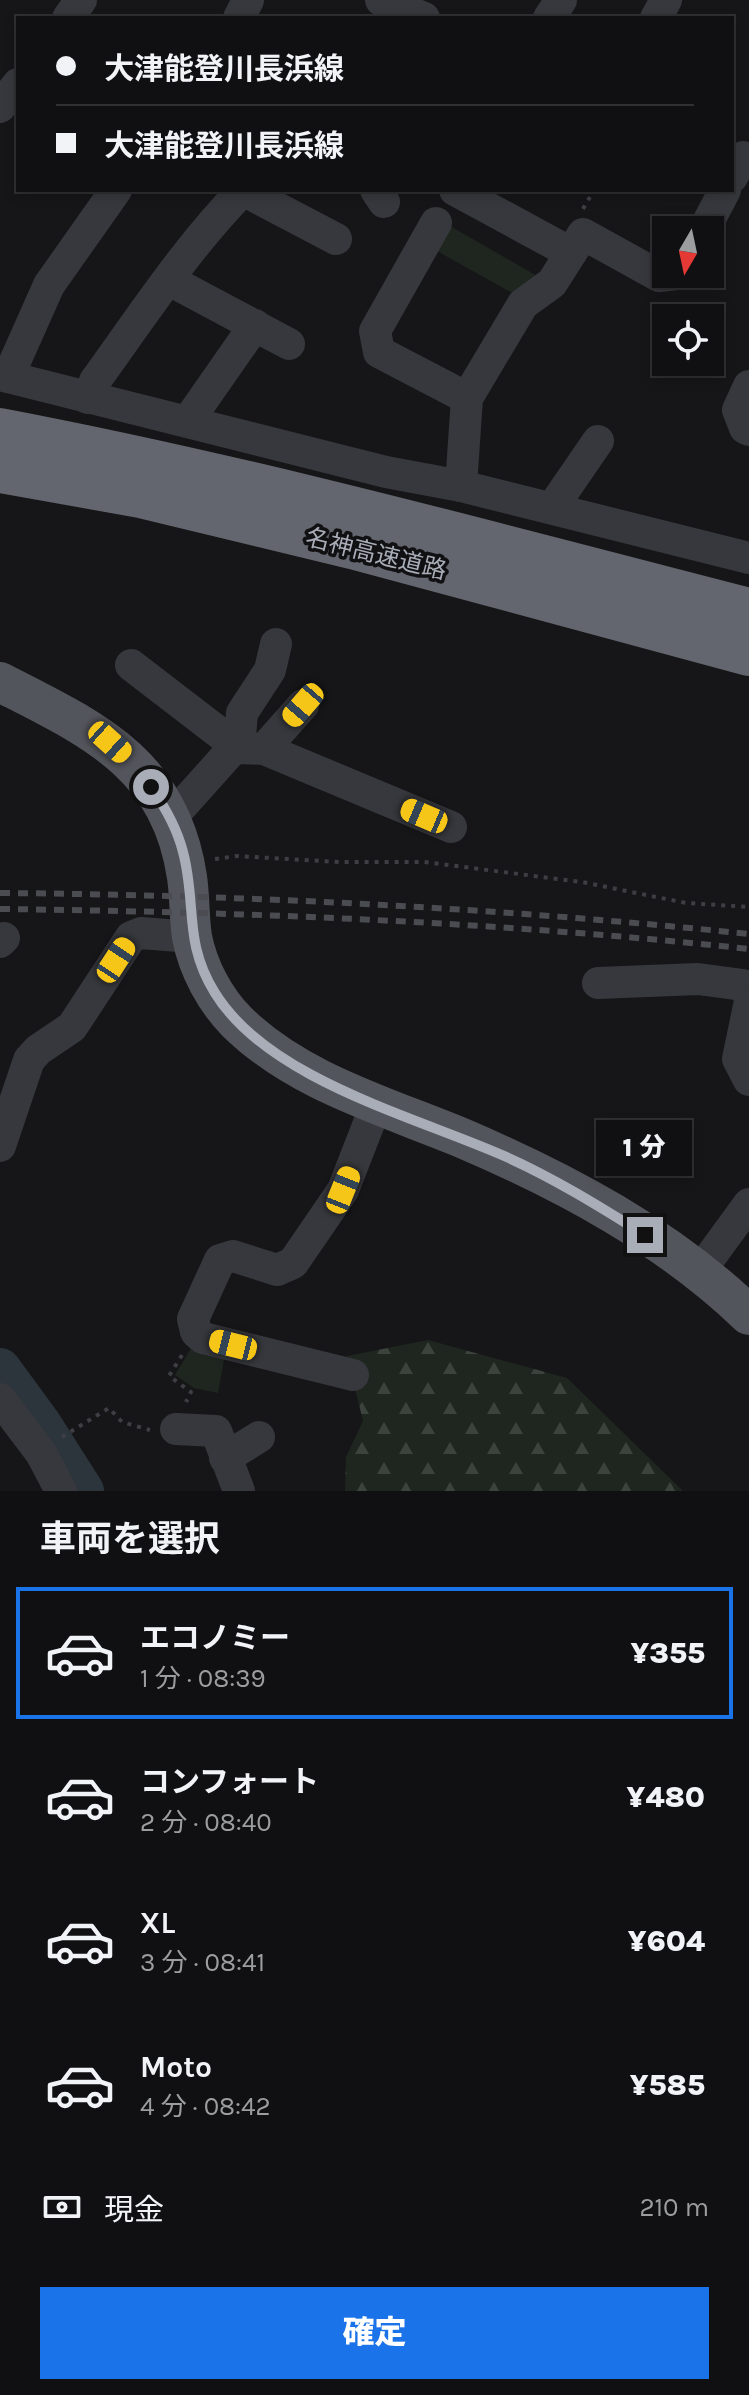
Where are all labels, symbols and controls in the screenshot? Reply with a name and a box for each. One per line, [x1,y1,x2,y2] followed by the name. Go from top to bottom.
[104,51,344,87] text: 大津能登川長浜線
[104,128,344,164] text: 大津能登川長浜線
[652,216,724,288] north arrow
[652,216,724,376] map controls
[652,304,724,376] button: locate
[303,523,449,585] street label: 名神高速道路
[278,679,328,731] car
[84,717,136,767] car
[133,769,169,805] route start
[397,796,451,836] car
[93,933,139,987] car
[597,1119,693,1175] callout: 1 分
[623,1132,666,1163] text: 1 分
[323,1163,363,1217] car
[627,1217,663,1253] route end
[207,1328,259,1362] car
[40,1518,220,1560] text: 車両を選択
[44,1617,116,1689] icon: car
[140,1620,290,1656] text: エコノミー
[631,1635,705,1671] text: ¥355
[140,1663,266,1694] text: 1 分 · 08:39
[44,1761,116,1833] icon: car
[140,1764,319,1800] text: コンフォート
[627,1779,705,1815] text: ¥480
[140,1807,272,1838] text: 2 分 · 08:40
[44,1905,116,1977] icon: car
[140,1905,175,1941] text: XL
[628,1923,705,1959] text: ¥604
[140,1947,265,1978] text: 3 分 · 08:41
[44,2049,116,2121] icon: car
[140,2049,212,2085] text: Moto
[630,2067,705,2103] text: ¥585
[140,2091,271,2122] text: 4 分 · 08:42
[40,2185,84,2229] icon: cash
[104,2192,164,2228] text: 現金
[639,2192,709,2223] text: 210 m
[40,2287,709,2379] button: 確定

